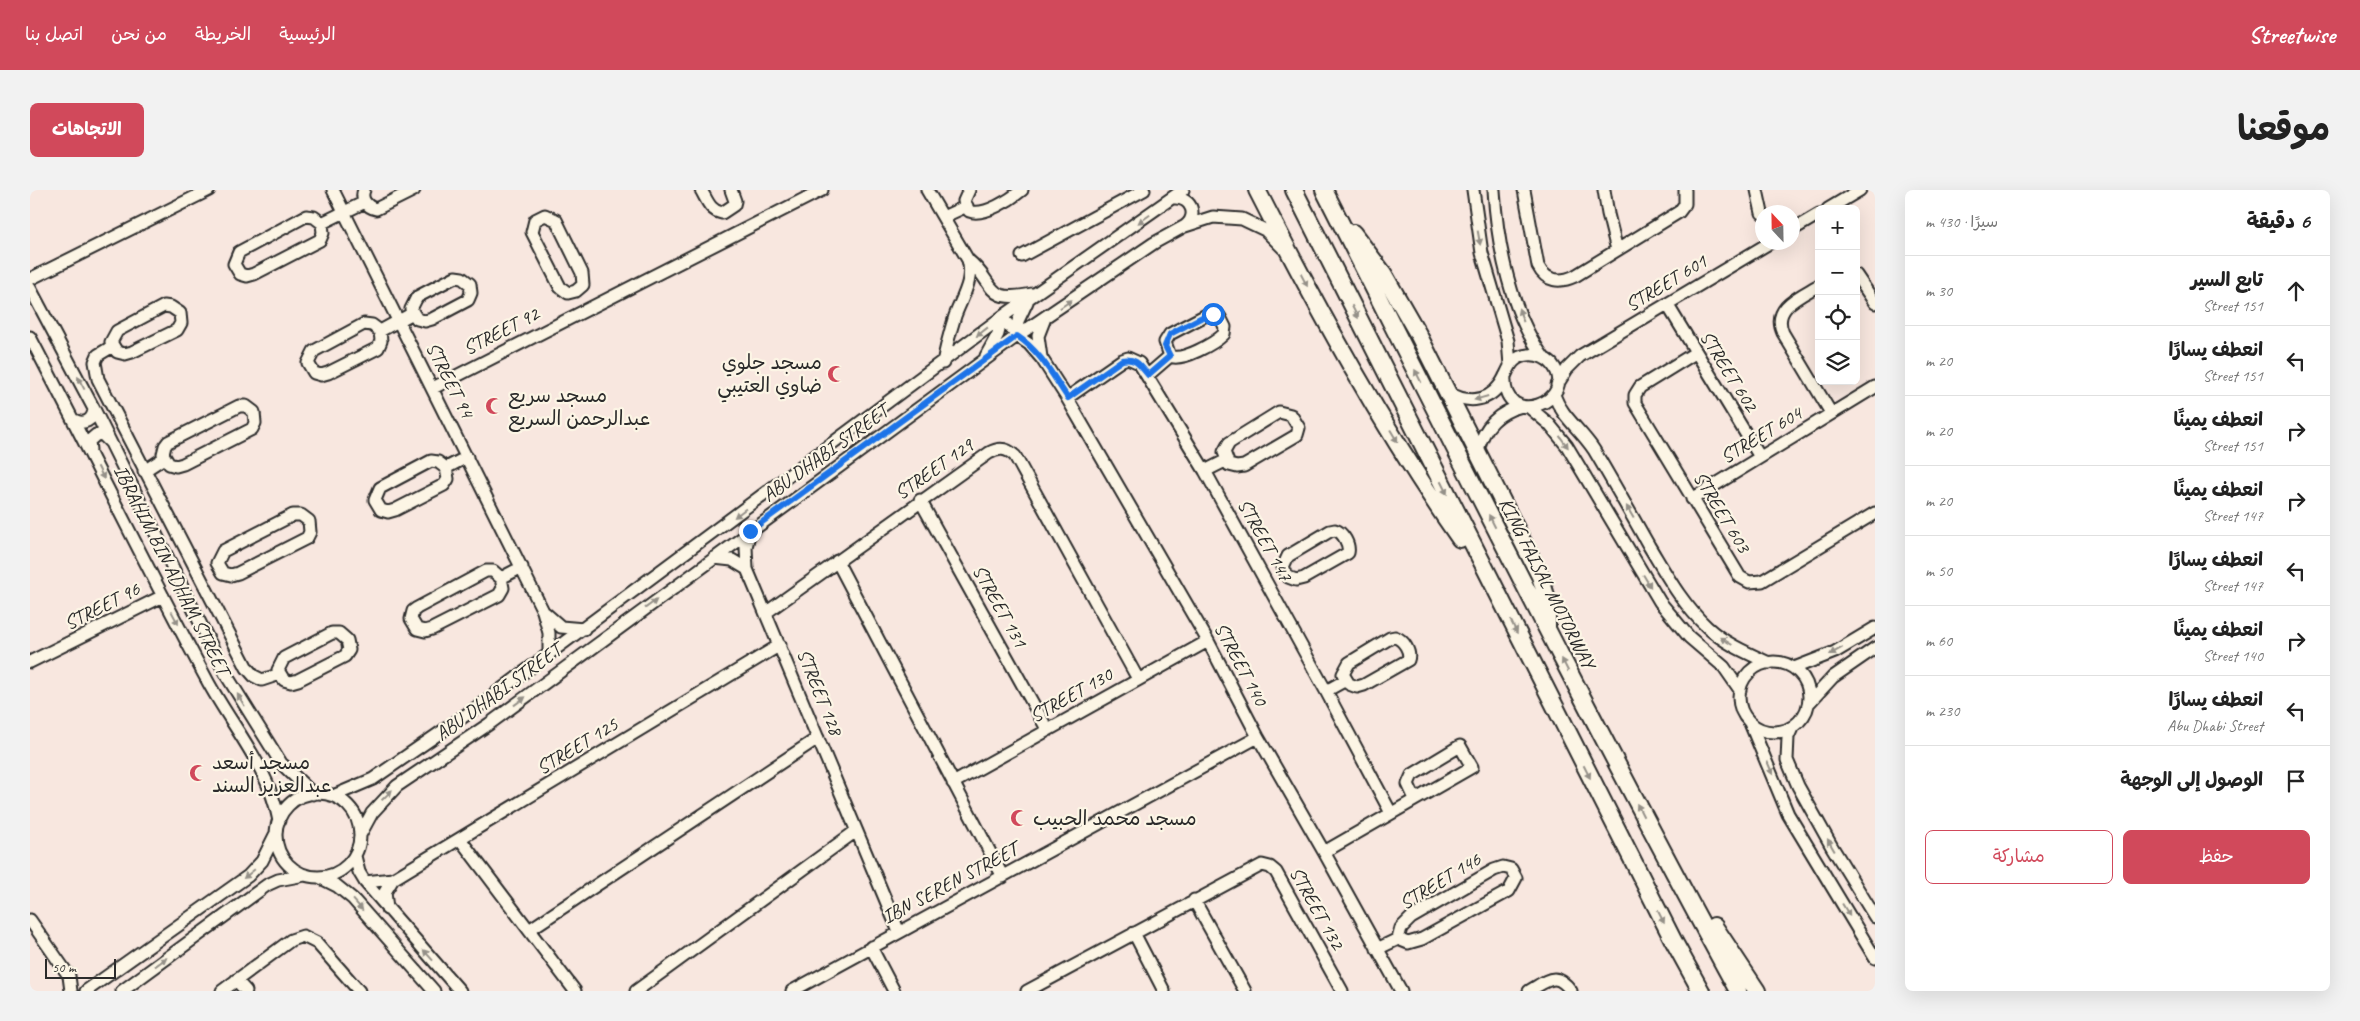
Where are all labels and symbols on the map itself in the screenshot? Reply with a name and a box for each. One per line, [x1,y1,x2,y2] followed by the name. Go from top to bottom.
[1755,205,1800,250] north arrow
[1137,214,1151,224] one-way arrow
[1476,231,1484,247] one-way arrow
[1621,248,1712,317] street label: STREET 601
[1300,273,1308,287] one-way arrow
[1059,299,1072,309] one-way arrow
[459,300,545,361] street label: STREET 92
[1202,303,1225,326] route start
[1351,304,1359,319] one-way arrow
[1517,307,1525,322] one-way arrow
[1694,326,1765,418] street label: STREET 602
[976,327,989,338] one-way arrow
[420,338,481,424] street label: STREET 94
[717,350,822,403] place label: مسجد جلوي ضاوي العتيبي
[826,364,846,384] mosque icon: مسجد جلوي ضاوي العتيبي
[1414,369,1422,383] one-way arrow
[76,376,85,390] one-way arrow
[508,383,650,433] place label: مسجد سريع عبدالرحمن السريع
[1473,394,1488,402] one-way arrow
[484,396,504,416] mosque icon: مسجد سريع عبدالرحمن السريع
[757,396,897,507] street label: ABU DHABI STREET
[1716,400,1808,469] street label: STREET 604
[1389,429,1398,442] one-way arrow
[890,432,980,505] street label: STREET 129
[1559,435,1569,449] one-way arrow
[108,461,238,683] street label: IBRAHIM BIN ADHAM STREET
[97,466,105,481] one-way arrow
[1688,467,1757,559] street label: STREET 603
[1440,481,1448,495] one-way arrow
[1493,493,1602,675] street label: KING FAISAL MOTORWAY
[1232,494,1298,587] street label: STREET 147
[1625,505,1634,519] one-way arrow
[734,508,747,519] one-way arrow
[1487,513,1496,528] one-way arrow
[739,520,762,543] route end
[967,560,1033,653] street label: STREET 131
[1643,575,1652,588] one-way arrow
[60,576,145,636] street label: STREET 96
[644,599,657,610] one-way arrow
[171,611,179,625] one-way arrow
[1209,618,1274,712] street label: STREET 140
[1510,620,1518,634] one-way arrow
[430,635,570,746] street label: ABU DHABI STREET
[1719,636,1732,645] one-way arrow
[791,645,849,741] street label: STREET 128
[1828,647,1843,655] one-way arrow
[1561,658,1569,673] one-way arrow
[1025,661,1119,728] street label: STREET 130
[237,693,246,706] one-way arrow
[513,696,527,706] one-way arrow
[532,711,623,780] street label: STREET 125
[212,750,332,798] place label: مسجد أسعد عبدالعزيز السند
[1766,761,1774,775] one-way arrow
[188,763,208,783] mosque icon: مسجد أسعد عبدالعزيز السند
[1583,765,1591,779] one-way arrow
[381,789,393,801] one-way arrow
[1636,803,1644,817] one-way arrow
[1033,806,1197,831] place label: مسجد محمد الحبيب
[1009,808,1029,828] mosque icon: مسجد محمد الحبيب
[878,834,1026,929] street label: IBN SEREN STREET
[1827,839,1836,852] one-way arrow
[1395,846,1486,915] street label: STREET 146
[1284,862,1351,956] street label: STREET 132
[243,868,256,879] one-way arrow
[352,899,364,911] one-way arrow
[1842,904,1851,917] one-way arrow
[1657,910,1665,924] one-way arrow
[422,949,434,961] one-way arrow
[45,956,116,979] scale bar
[154,957,168,967] one-way arrow

